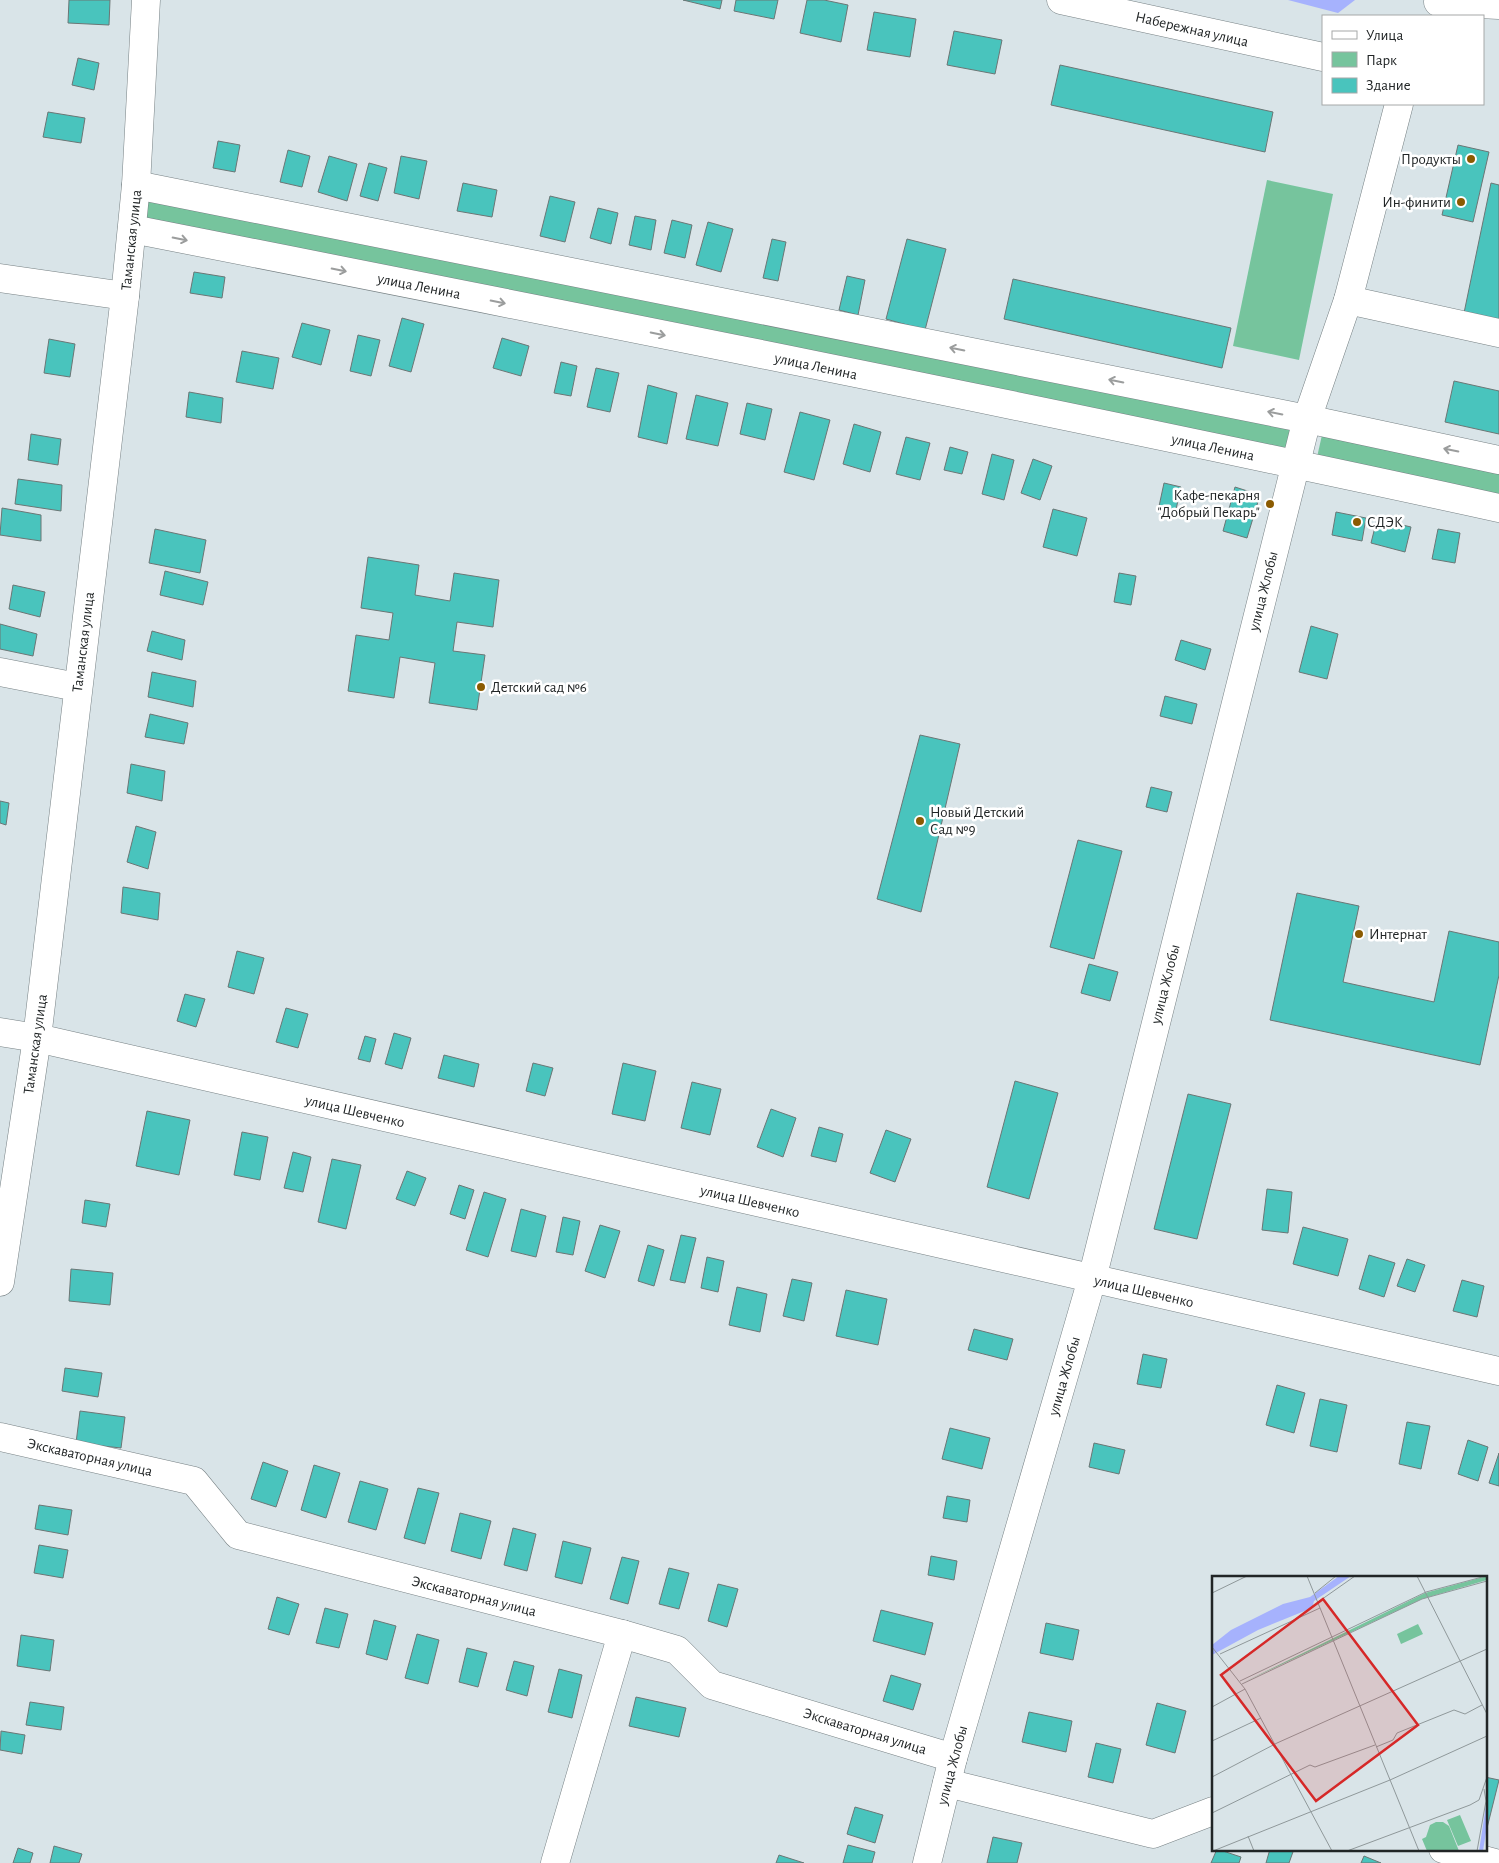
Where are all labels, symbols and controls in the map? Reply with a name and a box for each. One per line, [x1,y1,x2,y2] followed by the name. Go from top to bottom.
[1134,9,1250,50] street label: Набережная улица
[1322,15,1484,105] legend
[1366,28,1403,43] text: Улица
[1366,53,1397,68] text: Парк
[1366,78,1411,93] text: Здание
[1401,152,1461,167] place label: Продукты
[1465,153,1477,165] marker: Продукты
[119,189,144,291] street label: Таманская улица
[1382,195,1451,210] place label: Ин-финити
[1455,196,1467,208] marker: Ин-финити
[171,234,187,244] one-way arrow
[331,266,347,275] one-way arrow
[375,271,462,302] street label: улица Ленина
[490,297,506,307] one-way arrow
[649,330,665,339] one-way arrow
[949,344,965,353] one-way arrow
[772,350,859,383] street label: улица Ленина
[1108,375,1124,385] one-way arrow
[1268,407,1284,417] one-way arrow
[1169,431,1256,464] street label: улица Ленина
[1444,445,1460,454] one-way arrow
[1157,488,1260,520] place label: Кафе-пекарня "Добрый Пекарь"
[1264,498,1276,510] marker: Кафе-пекарня "Добрый Пекарь"
[1367,515,1403,530] place label: СДЭК
[1351,516,1363,528] marker: СДЭК
[1246,550,1281,633] street label: улица Жлобы
[70,591,97,693] street label: Таманская улица
[491,680,587,695] place label: Детский сад №6
[475,681,487,693] marker: Детский сад №6
[930,805,1024,837] place label: Новый Детский Сад №9
[914,815,926,827] marker: Новый Детский Сад №9
[1369,927,1428,942] place label: Интернат
[1353,928,1365,940] marker: Интернат
[1148,943,1183,1026] street label: улица Жлобы
[21,993,50,1095] street label: Таманская улица
[303,1093,406,1130] street label: улица Шевченко
[698,1183,801,1220] street label: улица Шевченко
[1092,1273,1195,1310] street label: улица Шевченко
[1046,1335,1083,1418] street label: улица Жлобы
[26,1436,154,1479] street label: Экскаваторная улица
[410,1574,538,1619] street label: Экскаваторная улица
[1212,1576,1486,1850] inset map
[801,1706,928,1757] street label: Экскаваторная улица
[934,1724,970,1807] street label: улица Жлобы

